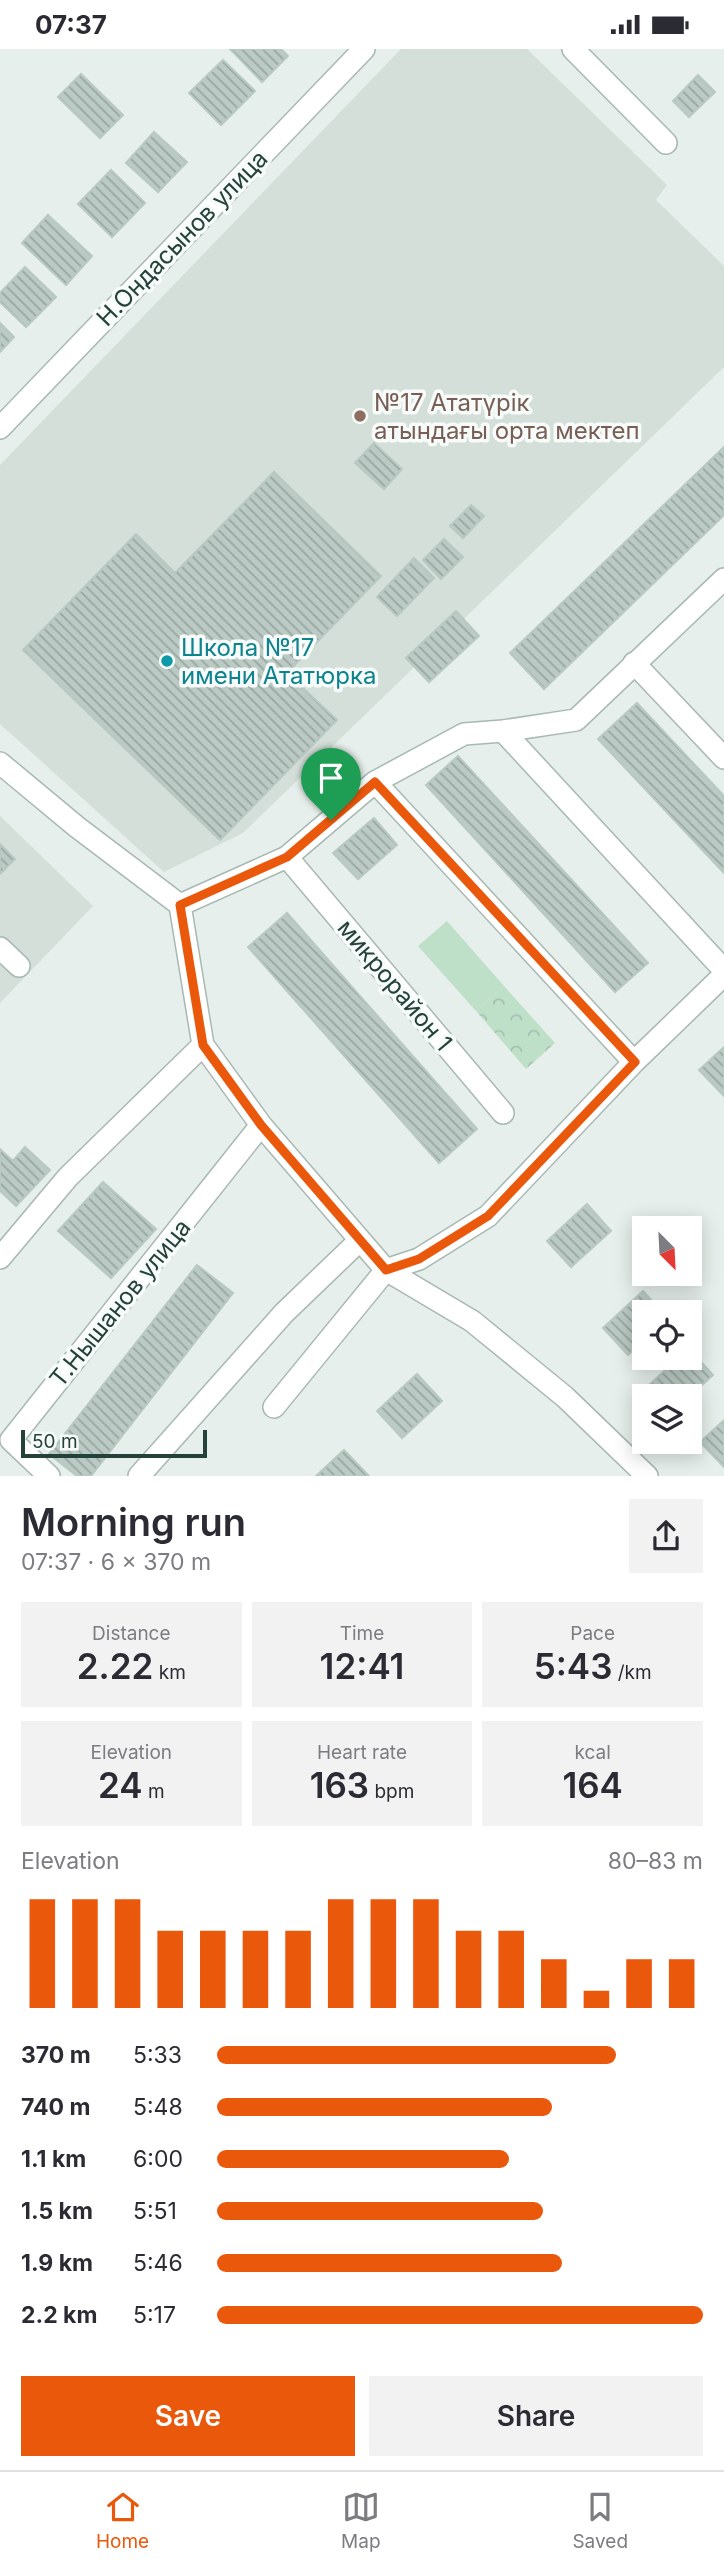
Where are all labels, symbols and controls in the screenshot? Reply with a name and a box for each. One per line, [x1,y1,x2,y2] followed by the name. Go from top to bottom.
[35,9,107,40] text: 07:37
[91,144,273,332] street label: Н.Ондасынов улица
[374,388,640,445] place label: №17 Ататүрік атындағы орта мектеп
[352,408,368,424] marker: №17 Ататүрік атындағы орта мектеп
[181,633,377,690] place label: Школа №17 имени Ататюрка
[159,653,175,669] marker: Школа №17 имени Ататюрка
[301,748,361,820] pin
[312,759,350,797] icon: arrive
[332,913,458,1057] street label: микрорайон 1
[43,1213,197,1393] street label: Т.Нышанов улица
[632,1216,702,1286] north arrow
[632,1216,702,1454] map controls
[632,1300,702,1370] button: locate
[632,1384,702,1454] button: layers
[21,1427,206,1459] scale bar
[32,1430,78,1453] text: 50 m
[21,1499,246,1545] text: Morning run
[629,1499,703,1573] button: share
[21,1548,211,1576] text: 07:37 · 6 × 370 m
[92,1622,171,1645] text: Distance
[340,1622,384,1645] text: Time
[570,1622,615,1645] text: Pace
[77,1645,153,1687] text: 2.22
[320,1645,404,1687] text: 12:41
[534,1645,612,1687] text: 5:43
[153,1661,186,1684] text: km
[612,1661,652,1684] text: /km
[91,1741,172,1764] text: Elevation
[317,1741,407,1764] text: Heart rate
[575,1741,611,1764] text: kcal
[98,1764,143,1806] text: 24
[310,1764,369,1806] text: 163
[562,1764,623,1806] text: 164
[143,1780,165,1803] text: m
[369,1780,414,1803] text: bpm
[21,1847,120,1875] text: Elevation
[608,1847,703,1875] text: 80–83 m
[21,2041,91,2069] text: 370 m
[133,2041,182,2069] text: 5:33
[21,2093,91,2121] text: 740 m
[133,2093,183,2121] text: 5:48
[21,2145,86,2173] text: 1.1 km
[133,2145,183,2173] text: 6:00
[21,2197,93,2225] text: 1.5 km
[133,2197,177,2225] text: 5:51
[21,2249,93,2277] text: 1.9 km
[133,2249,183,2277] text: 5:46
[21,2301,97,2329] text: 2.2 km
[133,2301,176,2329] text: 5:17
[21,2376,355,2456] button: Save
[369,2376,703,2456] button: Share
[96,2488,149,2553] tab: Home
[341,2488,381,2553] tab: Map
[572,2488,628,2553] tab: Saved

